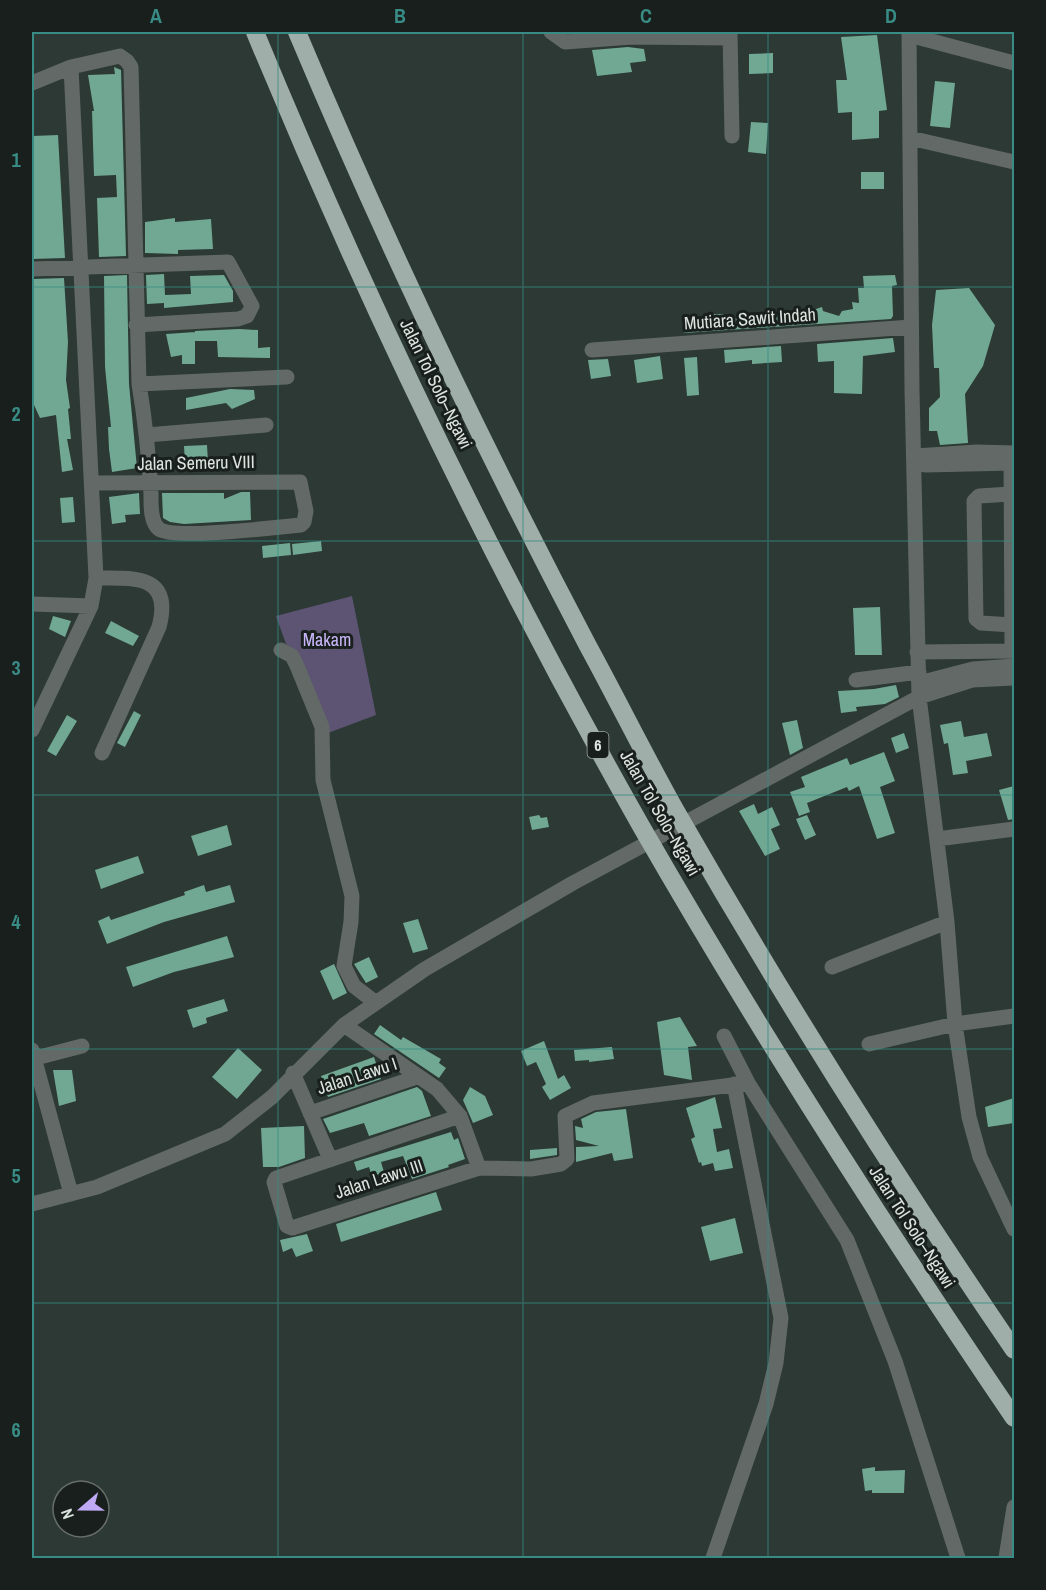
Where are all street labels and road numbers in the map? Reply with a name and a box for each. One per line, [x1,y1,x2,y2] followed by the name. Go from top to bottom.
[683,301,817,336] street label: Mutiara Sawit Indah
[394,315,479,453] street label: Jalan Tol Solo–Ngawi
[137,449,255,476] street label: Jalan Semeru VIII
[588,732,608,758] road number: 6
[614,745,707,880] street label: Jalan Tol Solo–Ngawi
[314,1051,400,1100] street label: Jalan Lawu I
[332,1153,426,1204] street label: Jalan Lawu III
[863,1161,961,1293] street label: Jalan Tol Solo–Ngawi

